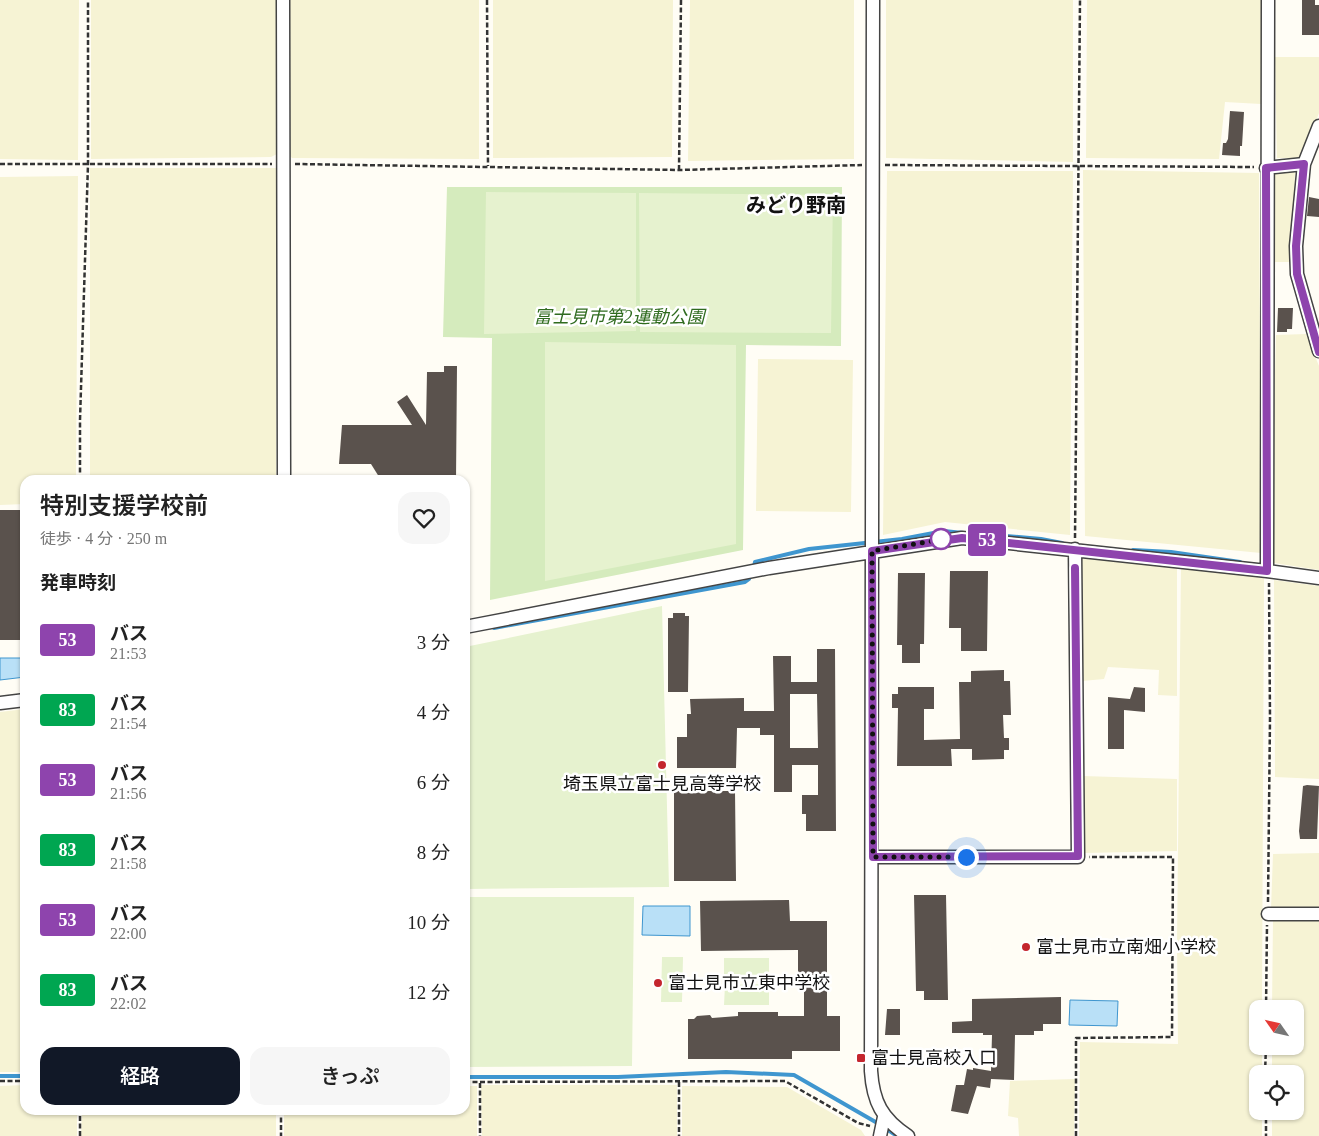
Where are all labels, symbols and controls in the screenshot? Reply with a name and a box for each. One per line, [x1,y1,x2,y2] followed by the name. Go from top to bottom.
[746,194,846,216] district label: みどり野南
[534,307,707,327] park label: 富士見市第2運動公園
[398,492,450,544] button: heart
[40,493,208,519] text: 特別支援学校前
[964,524,1010,556] line badge: 53
[930,528,952,550] unlabelled marker
[40,530,167,547] text: 徒歩 · 4 分 · 250 m
[978,530,996,550] text: 53
[40,572,116,593] text: 発車時刻
[110,623,148,644] text: バス
[59,630,77,650] text: 53
[417,632,450,653] text: 3 分
[110,645,146,662] text: 21:53
[110,693,148,714] text: バス
[59,700,77,720] text: 83
[417,702,450,723] text: 4 分
[110,715,146,732] text: 21:54
[656,759,668,771] marker: 埼玉県立富士見高等学校
[110,763,148,784] text: バス
[59,770,77,790] text: 53
[417,772,450,793] text: 6 分
[563,774,761,794] place label: 埼玉県立富士見高等学校
[110,785,146,802] text: 21:56
[110,833,148,854] text: バス
[59,840,77,860] text: 83
[417,842,450,863] text: 8 分
[954,845,979,870] your location
[110,855,146,872] text: 21:58
[110,903,148,924] text: バス
[59,910,77,930] text: 53
[407,912,450,933] text: 10 分
[110,925,146,942] text: 22:00
[1036,937,1216,957] place label: 富士見市立南畑小学校
[1020,941,1032,953] marker: 富士見市立南畑小学校
[110,973,148,994] text: バス
[668,973,830,993] place label: 富士見市立東中学校
[652,977,664,989] marker: 富士見市立東中学校
[59,980,77,1000] text: 83
[407,982,450,1003] text: 12 分
[110,995,146,1012] text: 22:02
[1249,1000,1304,1055] north arrow
[1249,1000,1304,1120] map controls
[40,1047,240,1105] button: 経路
[250,1047,450,1105] button: きっぷ
[871,1048,997,1068] place label: 富士見高校入口
[855,1052,867,1064] marker: 富士見高校入口
[1249,1065,1304,1120] button: locate

